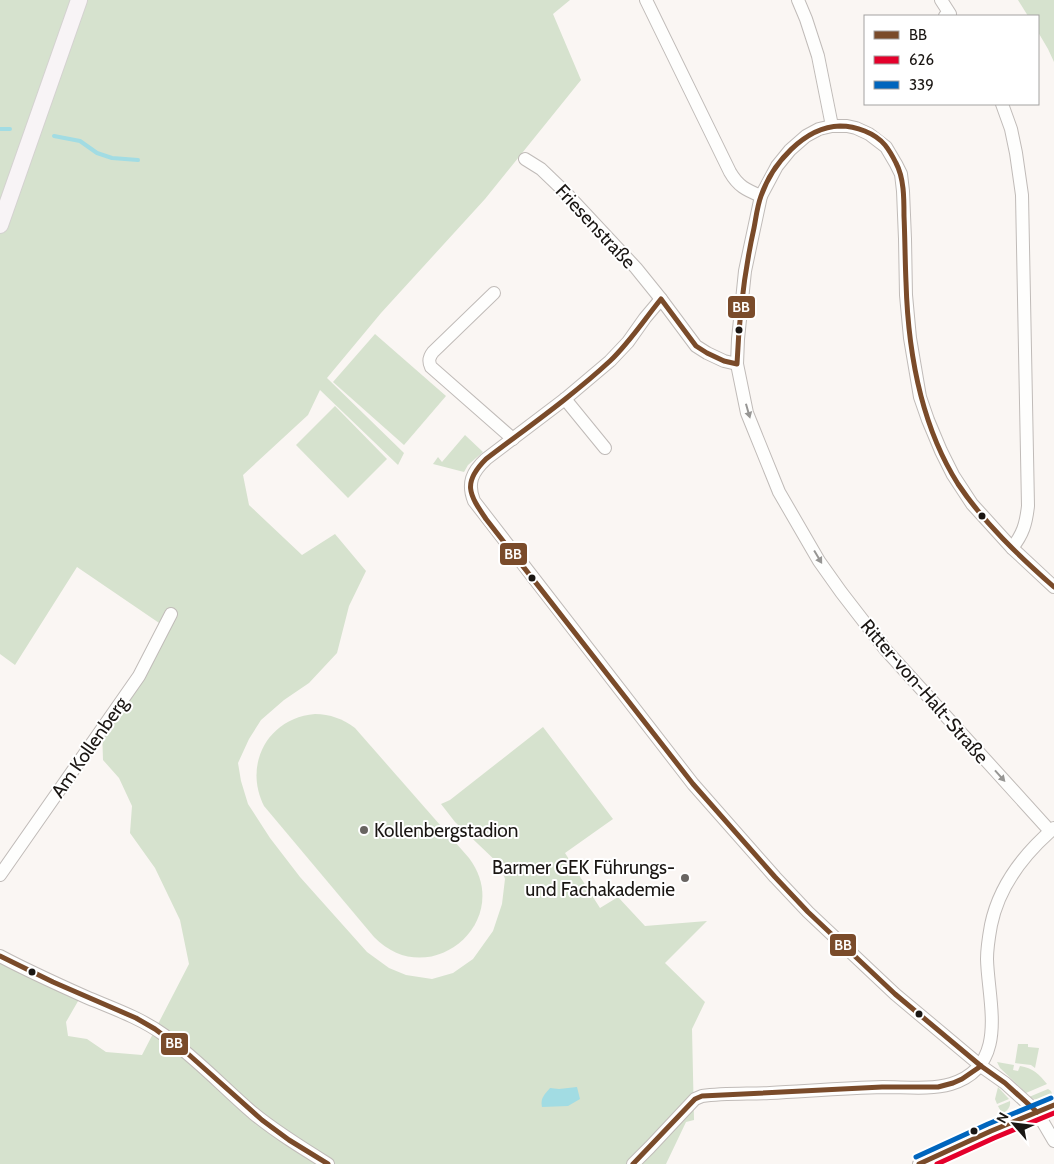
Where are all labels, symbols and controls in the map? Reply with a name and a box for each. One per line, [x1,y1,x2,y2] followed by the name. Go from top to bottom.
[864,15,1039,105] legend
[909,26,927,44] text: BB
[909,51,934,69] text: 626
[909,76,934,94] text: 339
[551,179,641,273] street label: Friesenstraße
[727,295,756,319] line badge: BB
[732,298,750,316] text: BB
[734,325,744,335] unlabelled marker
[744,404,752,419] one-way arrow
[977,511,987,521] unlabelled marker
[499,542,528,566] line badge: BB
[504,545,522,563] text: BB
[813,551,822,564] one-way arrow
[527,573,537,583] unlabelled marker
[856,615,994,768] street label: Ritter-von-Halt-Straße
[46,692,133,802] street label: Am Kollenberg
[994,770,1006,782] one-way arrow
[374,819,518,842] place label: Kollenbergstadion
[358,824,370,836] marker: Kollenbergstadion
[492,856,675,901] place label: Barmer GEK Führungs- und Fachakademie
[679,872,691,884] marker: Barmer GEK Führungs- und Fachakademie
[829,933,857,957] line badge: BB
[834,936,852,954] text: BB
[27,967,37,977] unlabelled marker
[914,1009,924,1019] unlabelled marker
[160,1032,189,1056] line badge: BB
[165,1034,183,1052] text: BB
[989,1099,1039,1149] north arrow
[992,1109,1013,1126] text: N
[969,1126,979,1136] unlabelled marker

